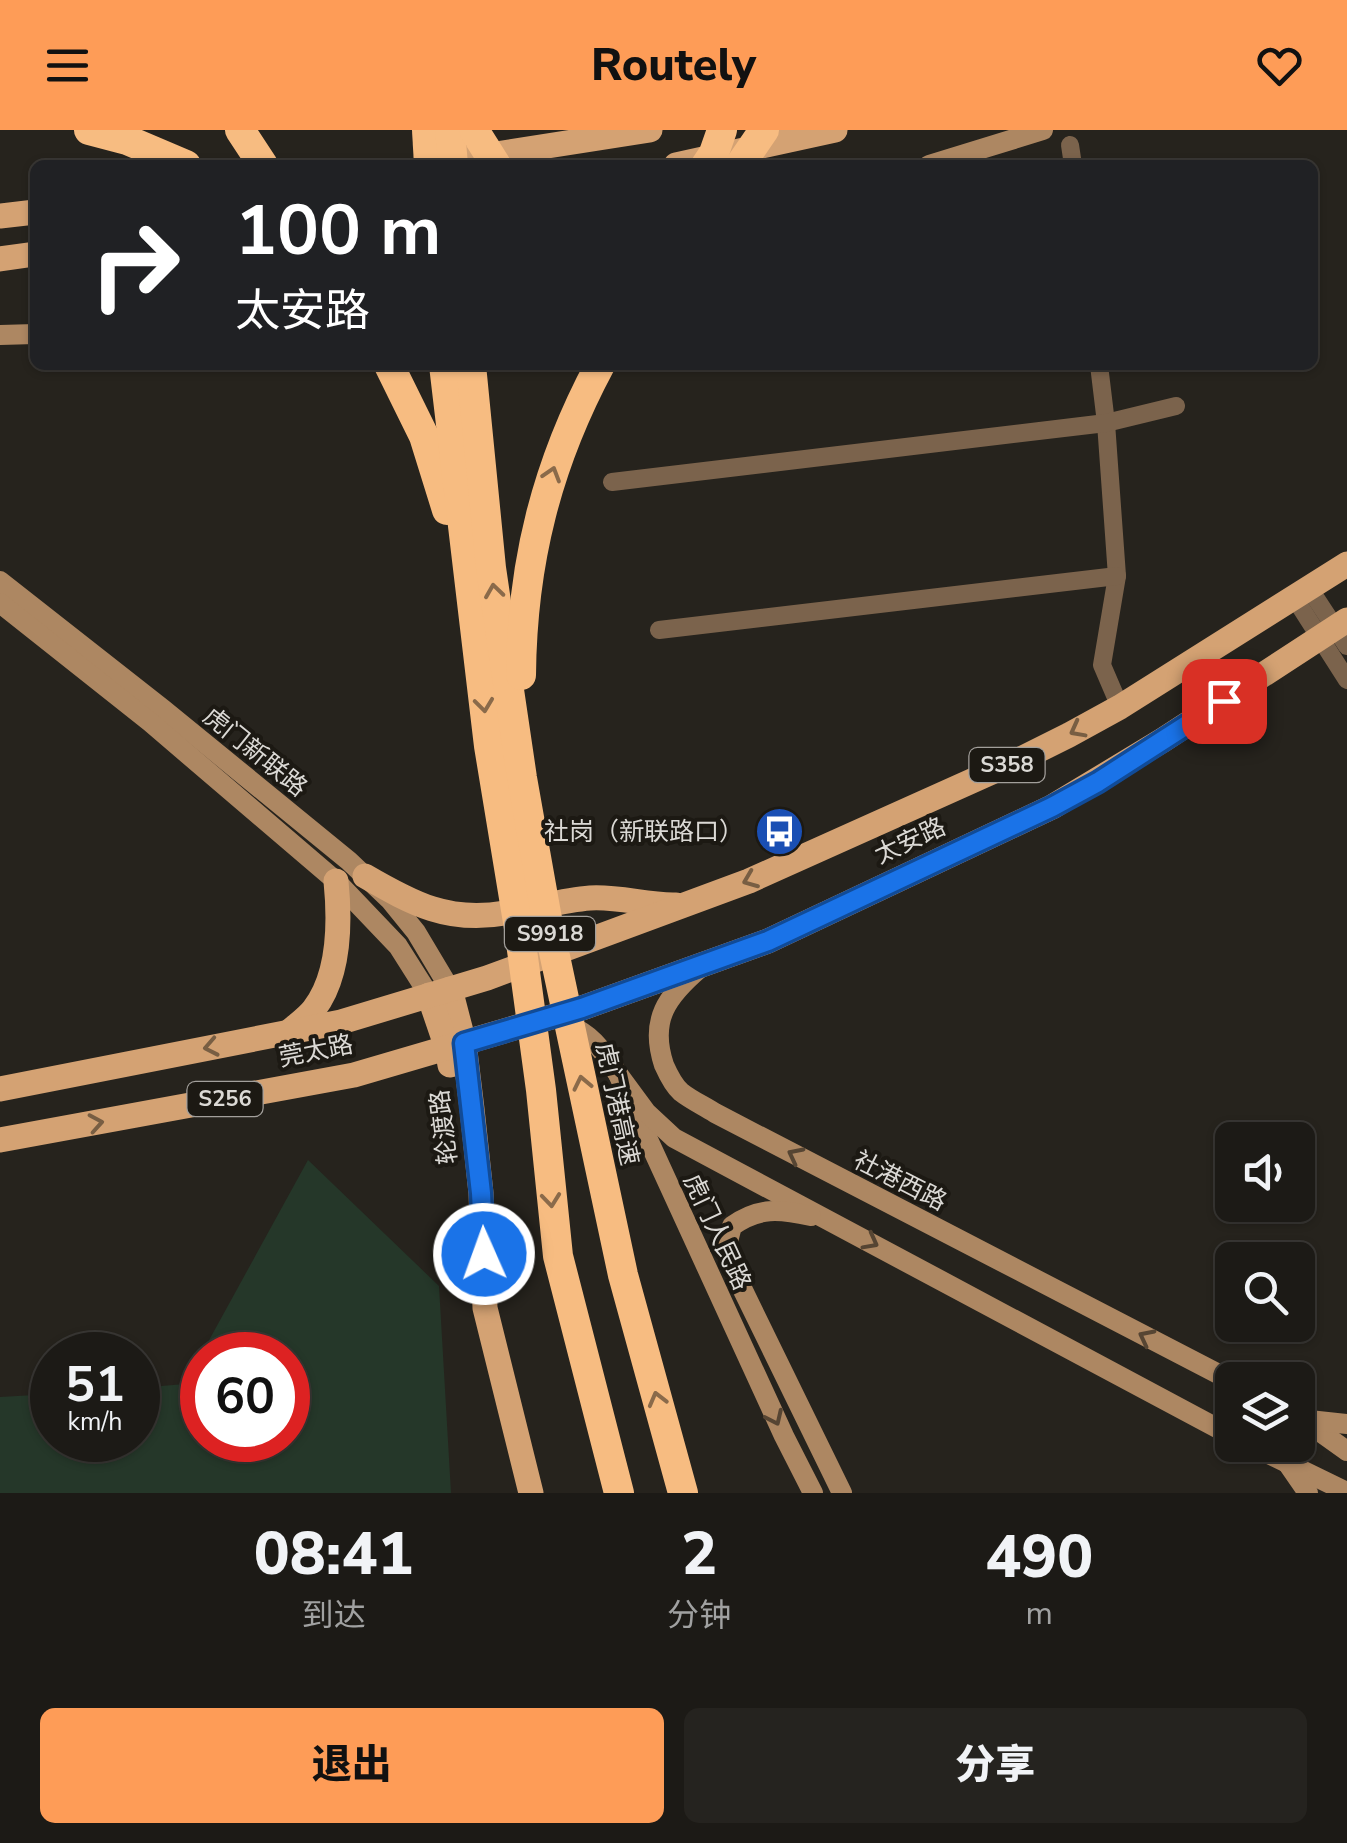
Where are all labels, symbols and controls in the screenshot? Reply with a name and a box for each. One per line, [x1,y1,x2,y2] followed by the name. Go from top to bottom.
[591,35,756,96] text: Routely
[40,38,95,93] icon: menu
[1252,38,1307,93] icon: heart
[235,183,441,279] text: 100 m
[70,200,200,330] icon: right
[235,281,370,342] text: 太安路
[540,466,561,483] one-way arrow
[485,582,506,599] one-way arrow
[1182,659,1267,744] pin
[1197,674,1252,729] icon: arrive
[473,697,494,713] one-way arrow
[196,699,314,805] street label: 虎门新联路
[1069,718,1087,738] one-way arrow
[970,748,1044,782] road number: S358
[753,806,805,858] bus stop icon: 社岗（新联路口）
[869,810,951,872] street label: 太安路
[544,815,744,849] place label: 社岗（新联路口）
[742,868,759,888] one-way arrow
[505,917,595,951] road number: S9918
[276,1027,356,1075] street label: 莞太路
[203,1036,220,1057] one-way arrow
[587,1039,647,1169] street label: 虎门港高速
[573,1075,594,1092] one-way arrow
[188,1082,262,1116] road number: S256
[423,1088,465,1166] street label: 轮渡路
[87,1113,104,1134] one-way arrow
[1215,1122,1315,1462] map controls
[1215,1122,1315,1222] button: sound
[848,1143,952,1219] street label: 社港西路
[788,1148,806,1167] one-way arrow
[675,1168,759,1296] street label: 虎门人民路
[540,1193,561,1209] one-way arrow
[432,1202,536,1306] position arrow
[860,1230,878,1249] one-way arrow
[1215,1242,1315,1342] button: search
[1138,1329,1156,1349] one-way arrow
[180,1332,310,1462] speed limit sign: 60
[65,1350,125,1419] text: 51
[1215,1362,1315,1462] button: layers
[648,1391,669,1408] one-way arrow
[67,1405,123,1439] text: km/h
[763,1408,783,1426] one-way arrow
[254,1513,413,1595] text: 08:41
[681,1513,717,1595] text: 2
[985,1516,1093,1598] text: 490
[1025,1592,1053,1635] text: m
[302,1594,366,1637] text: 到达
[667,1594,731,1637] text: 分钟
[40,1708,664,1823] button: 退出
[684,1708,1307,1823] button: 分享

